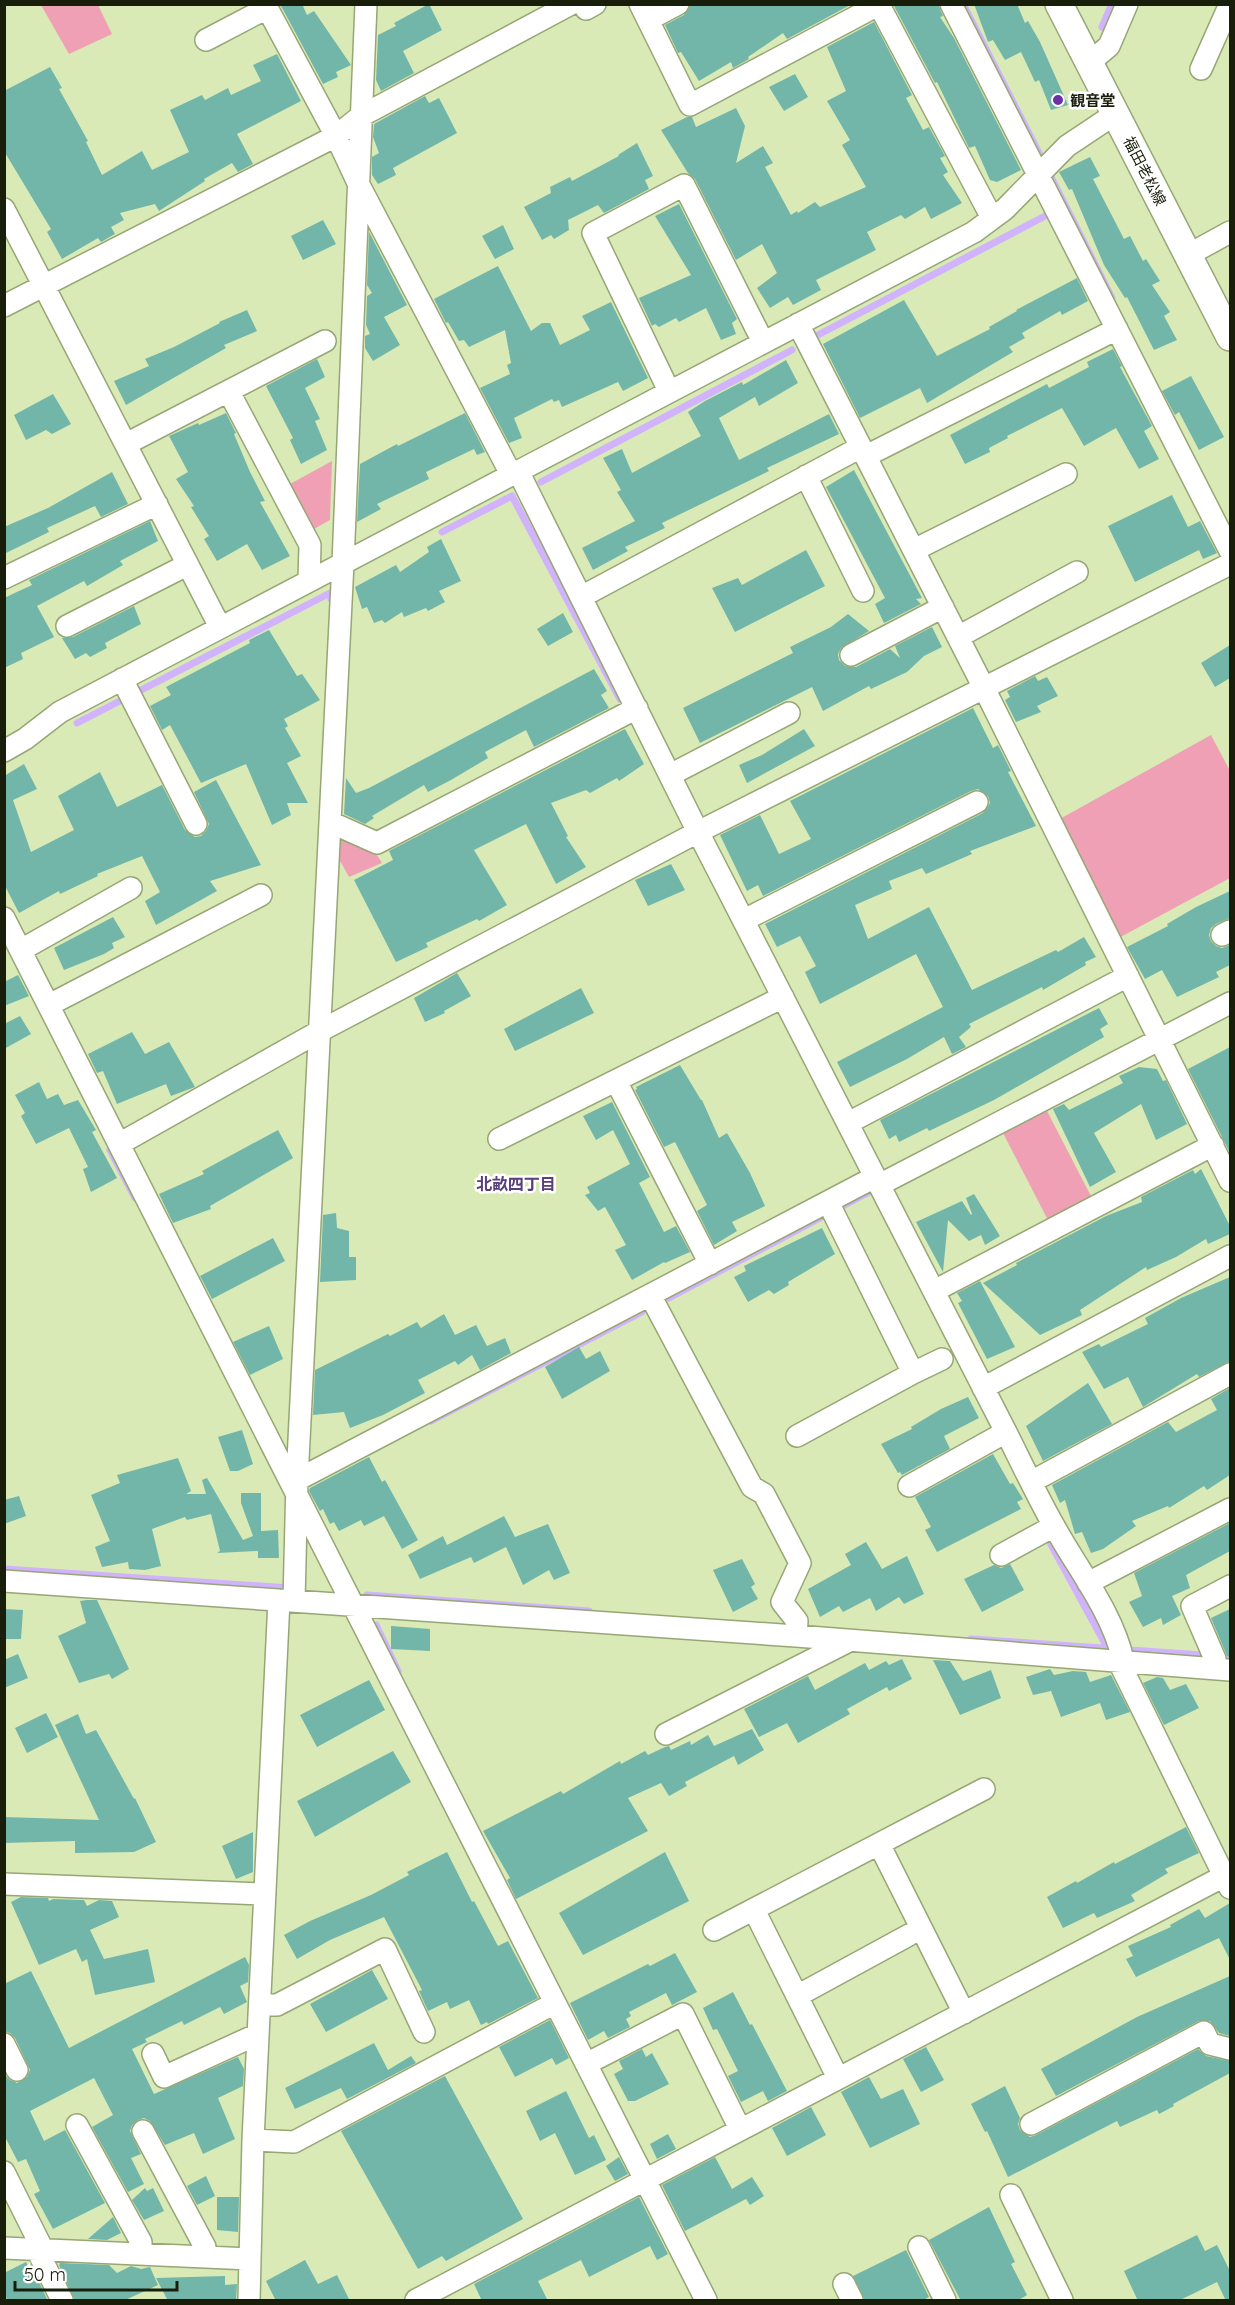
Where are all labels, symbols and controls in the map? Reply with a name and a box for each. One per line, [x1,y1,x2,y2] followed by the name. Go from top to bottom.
[1070,91,1115,110] place label: 観音堂
[1051,93,1065,107] marker: 観音堂
[1120,133,1170,209] street label: 福田老松線
[476,1174,556,1194] district label: 北畝四丁目
[15,2254,177,2292] scale bar
[24,2263,66,2286] text: 50 m

